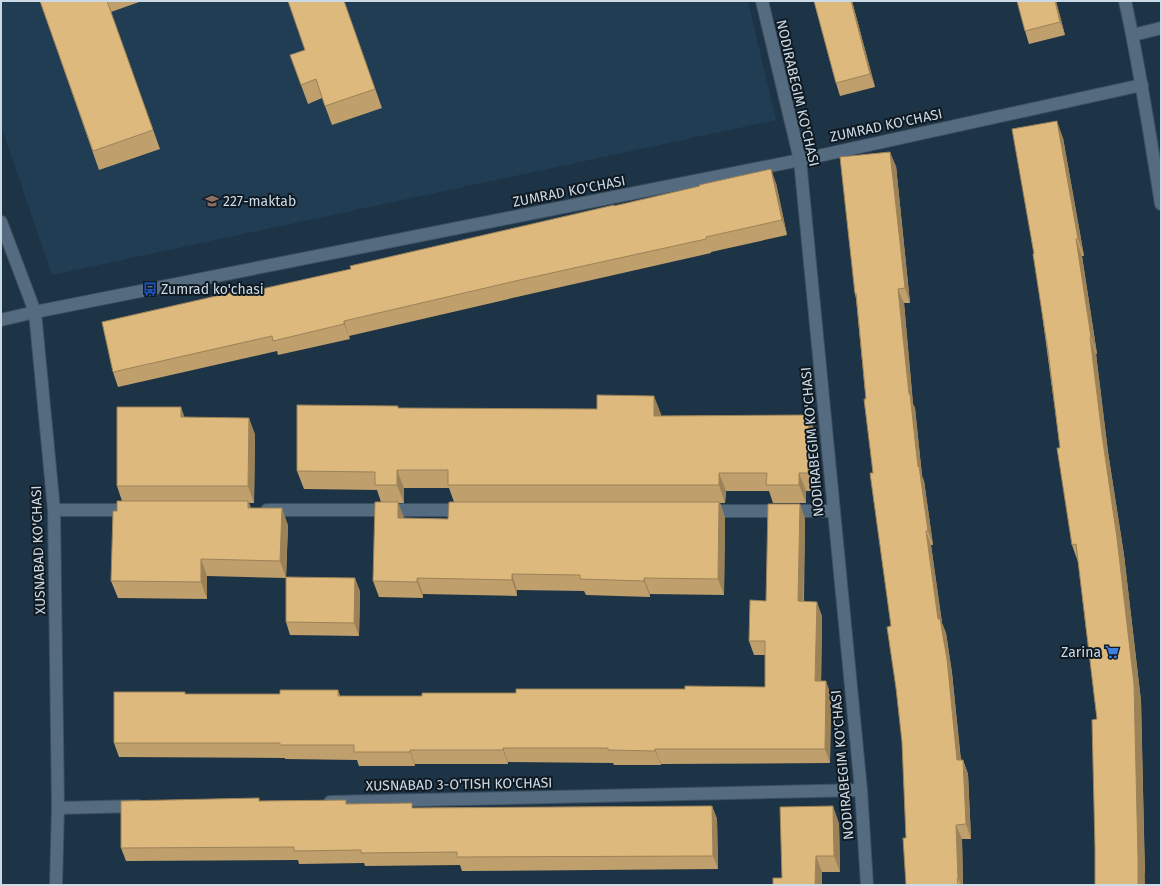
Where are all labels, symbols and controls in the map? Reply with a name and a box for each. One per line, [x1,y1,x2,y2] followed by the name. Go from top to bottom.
[772,18,823,168] street label: NODIRABEGIM KO'CHASI
[828,105,944,146] street label: ZUMRAD KO'CHASI
[511,172,627,211] street label: ZUMRAD KO'CHASI
[204,193,220,209] school or university icon: 227-maktab
[223,193,296,210] place label: 227-maktab
[142,281,158,297] bus stop icon: Zumrad ko'chasi
[161,281,264,298] place label: Zumrad ko'chasi
[797,366,828,518] street label: NODIRABEGIM KO'CHASI
[28,485,49,615] street label: XUSNABAD KO'CHASI
[1061,644,1101,661] place label: Zarina
[1104,644,1120,660] supermarket icon: Zarina
[827,689,858,841] street label: NODIRABEGIM KO'CHASI
[366,774,553,795] street label: XUSNABAD 3-O'TISH KO'CHASI

